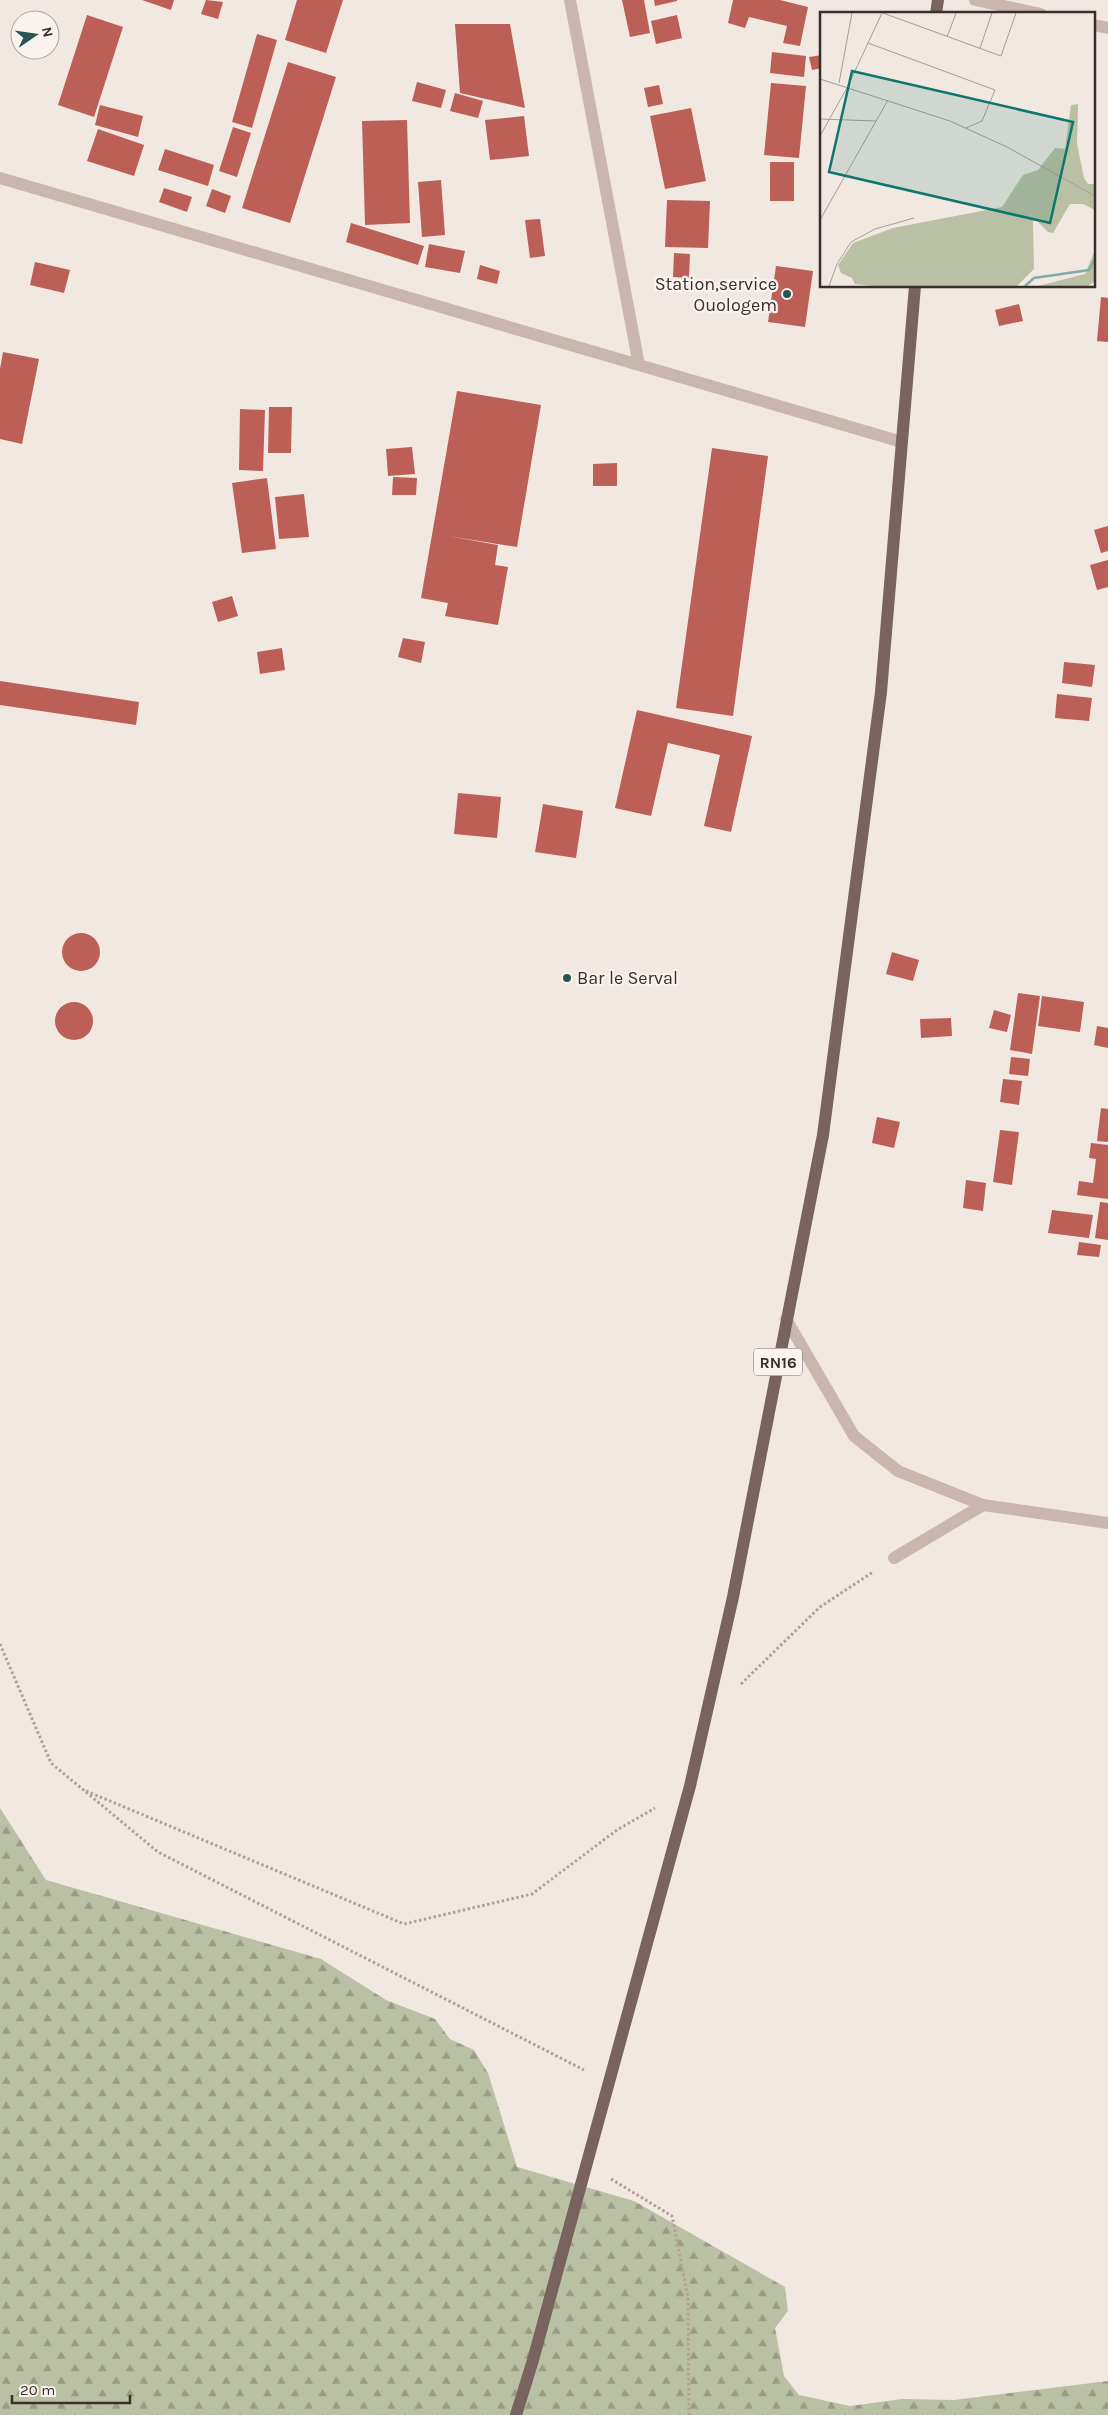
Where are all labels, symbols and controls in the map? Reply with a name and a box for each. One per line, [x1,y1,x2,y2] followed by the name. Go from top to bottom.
[10,10,60,60] north arrow
[820,12,1096,288] inset map
[38,25,57,39] text: N
[655,273,777,316] place label: Station,service Ouologem
[781,288,793,300] marker: Station,service Ouologem
[577,967,678,989] place label: Bar le Serval
[561,972,573,984] marker: Bar le Serval
[754,1348,802,1375] road number: RN16
[12,2372,130,2404] scale bar
[20,2381,55,2399] text: 20 m

